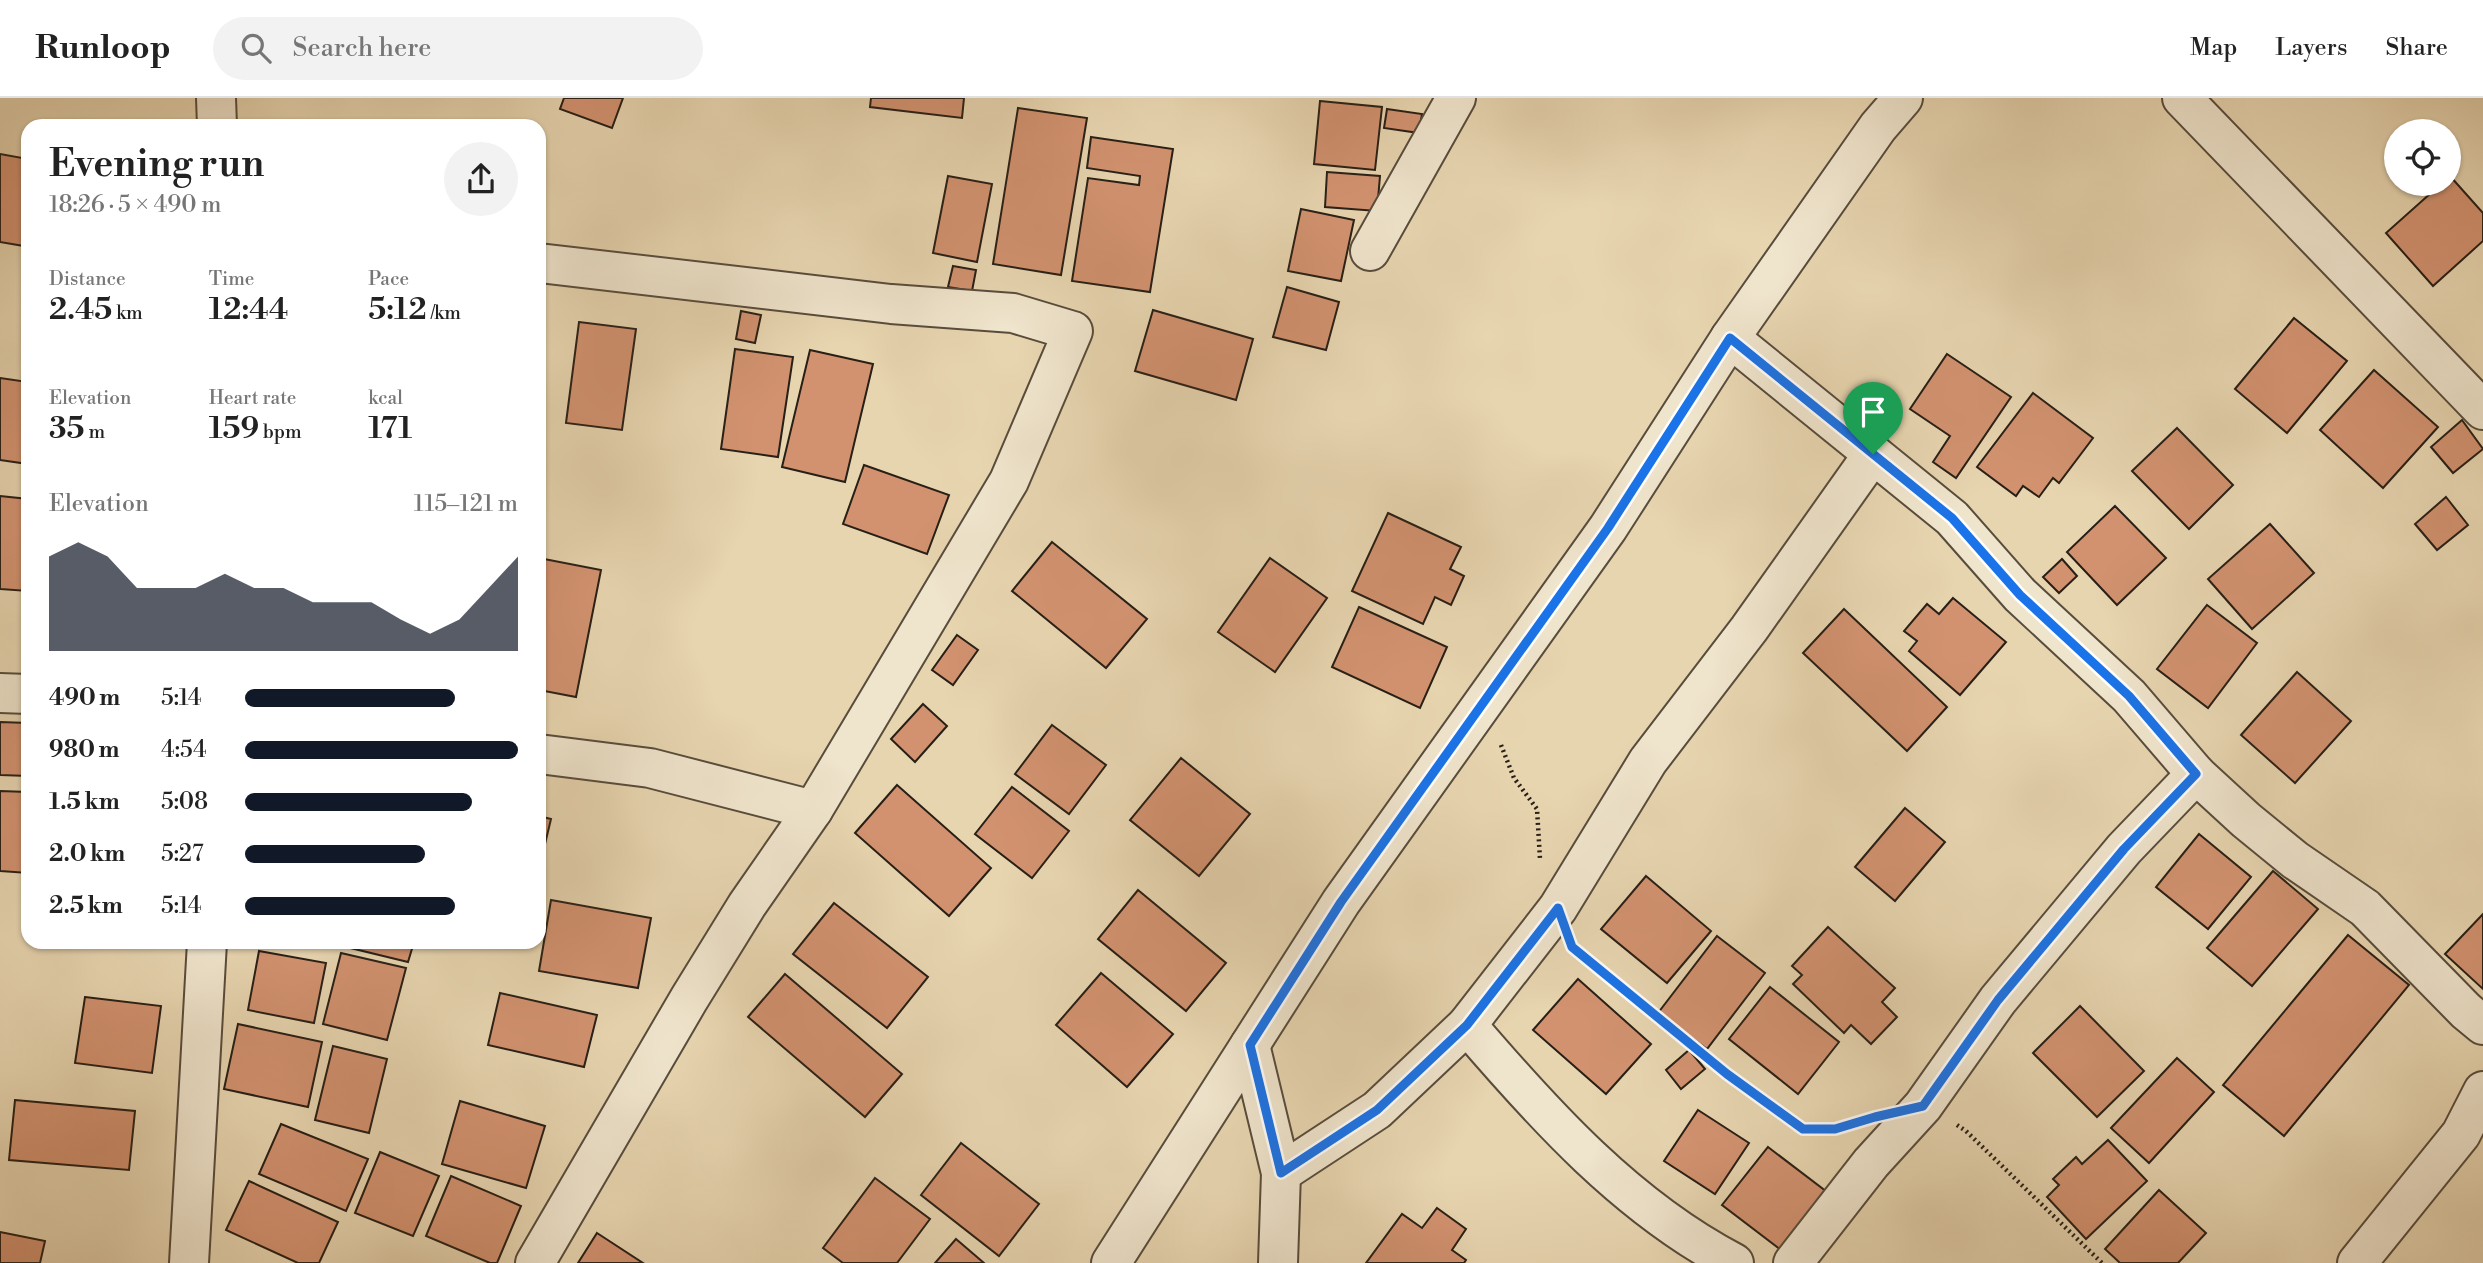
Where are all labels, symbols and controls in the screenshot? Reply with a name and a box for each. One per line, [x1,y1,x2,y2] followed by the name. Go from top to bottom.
[213,17,703,80] search box
[35,28,171,69] text: Runloop
[237,29,275,67] icon: search
[293,32,431,64] text: Search here
[2190,33,2237,63] text: Map
[2275,33,2347,63] text: Layers
[2385,33,2448,63] text: Share
[2384,119,2461,196] map controls
[2384,119,2461,196] button: locate
[49,141,264,188] text: Evening run
[444,142,518,216] button: share
[49,191,221,219] text: 18:26 · 5 × 490 m
[49,267,126,291] text: Distance
[209,267,254,291] text: Time
[368,267,409,291] text: Pace
[49,291,112,329] text: 2.45
[209,291,288,329] text: 12:44
[368,291,427,329] text: 5:12
[112,301,143,325] text: km
[427,301,461,325] text: /km
[1843,382,1903,454] pin
[49,386,131,410] text: Elevation
[209,386,296,410] text: Heart rate
[368,386,403,410] text: kcal
[1854,393,1892,431] icon: arrive
[49,410,84,448] text: 35
[209,410,259,448] text: 159
[368,410,412,448] text: 171
[84,420,105,444] text: m
[259,420,302,444] text: bpm
[49,490,149,518] text: Elevation
[414,490,518,518] text: 115–121 m
[49,684,120,712] text: 490 m
[161,684,202,712] text: 5:14
[49,736,119,764] text: 980 m
[161,736,207,764] text: 4:54
[49,788,120,816] text: 1.5 km
[161,788,208,816] text: 5:08
[49,840,125,868] text: 2.0 km
[161,840,203,868] text: 5:27
[49,892,123,920] text: 2.5 km
[161,892,202,920] text: 5:14

